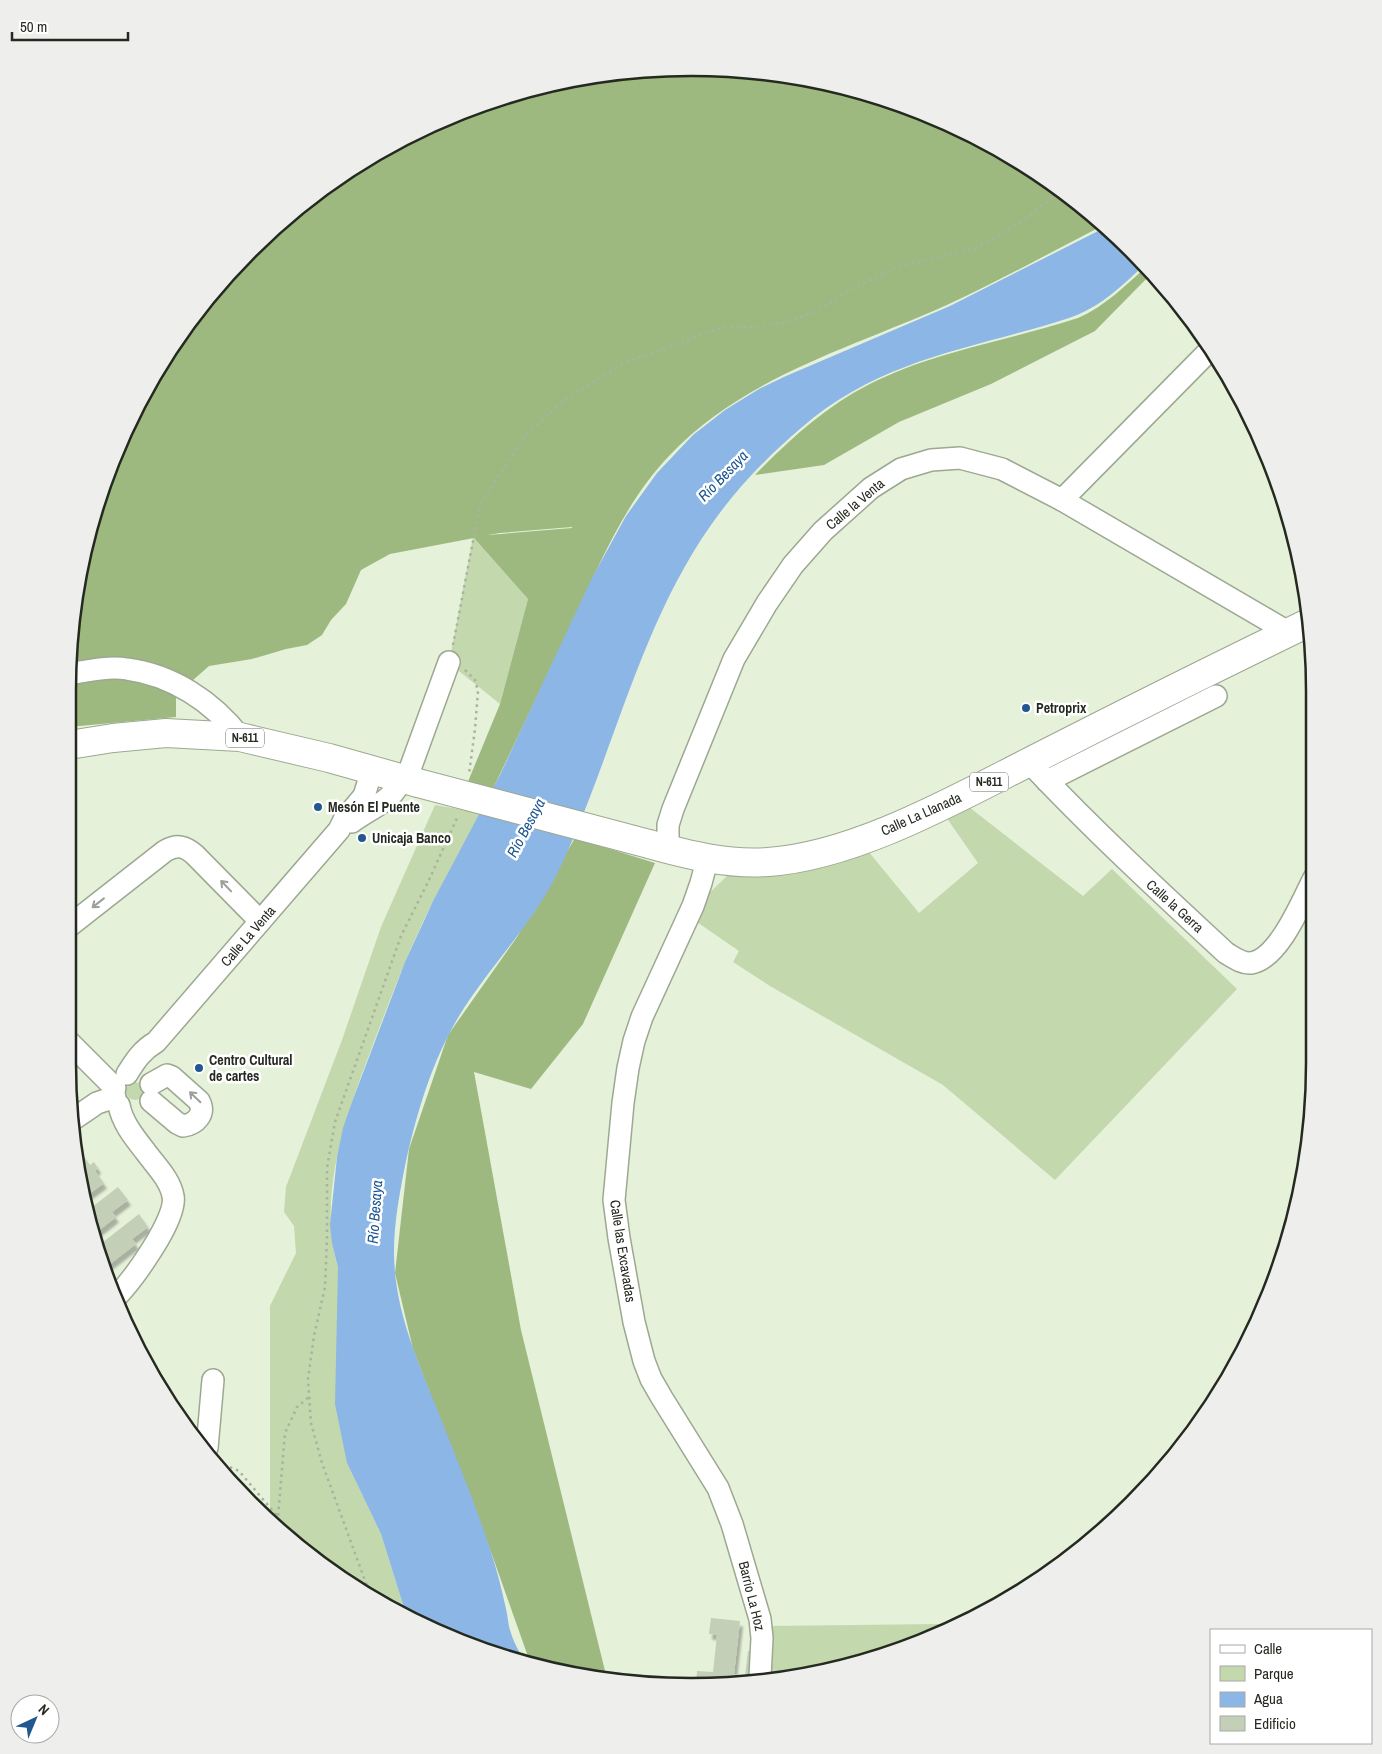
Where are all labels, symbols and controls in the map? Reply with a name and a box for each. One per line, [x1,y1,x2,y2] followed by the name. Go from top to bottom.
[12,10,129,42] scale bar
[20,16,47,37] text: 50 m
[693,445,752,506] water label: Río Besaya
[822,474,888,534] street label: Calle la Venta
[1036,699,1087,717] place label: Petroprix
[1020,702,1032,714] marker: Petroprix
[226,728,264,748] road number: N-611
[970,772,1008,792] road number: N-611
[878,788,965,840] street label: Calle La Llanada
[501,795,550,861] water label: Río Besaya
[328,798,420,816] place label: Mesón El Puente
[312,801,324,813] marker: Mesón El Puente
[372,829,451,847] place label: Unicaja Banco
[356,832,368,844] marker: Unicaja Banco
[1143,876,1208,937] street label: Calle la Gerra
[220,880,232,893] one-way arrow
[92,897,105,908] one-way arrow
[217,901,280,970] street label: Calle La Venta
[209,1051,293,1085] place label: Centro Cultural de cartes
[193,1062,205,1074] marker: Centro Cultural de cartes
[188,1091,201,1103] one-way arrow
[362,1179,387,1244] water label: Río Besaya
[606,1199,640,1304] street label: Calle las Excavadas
[735,1559,769,1633] street label: Barrio La Hoz
[1210,1629,1372,1744] legend
[1254,1638,1282,1659] text: Calle
[1254,1663,1294,1684] text: Parque
[1253,1688,1283,1709] text: Agua
[10,1694,60,1744] north arrow
[35,1700,53,1719] text: N
[1254,1713,1296,1734] text: Edificio

